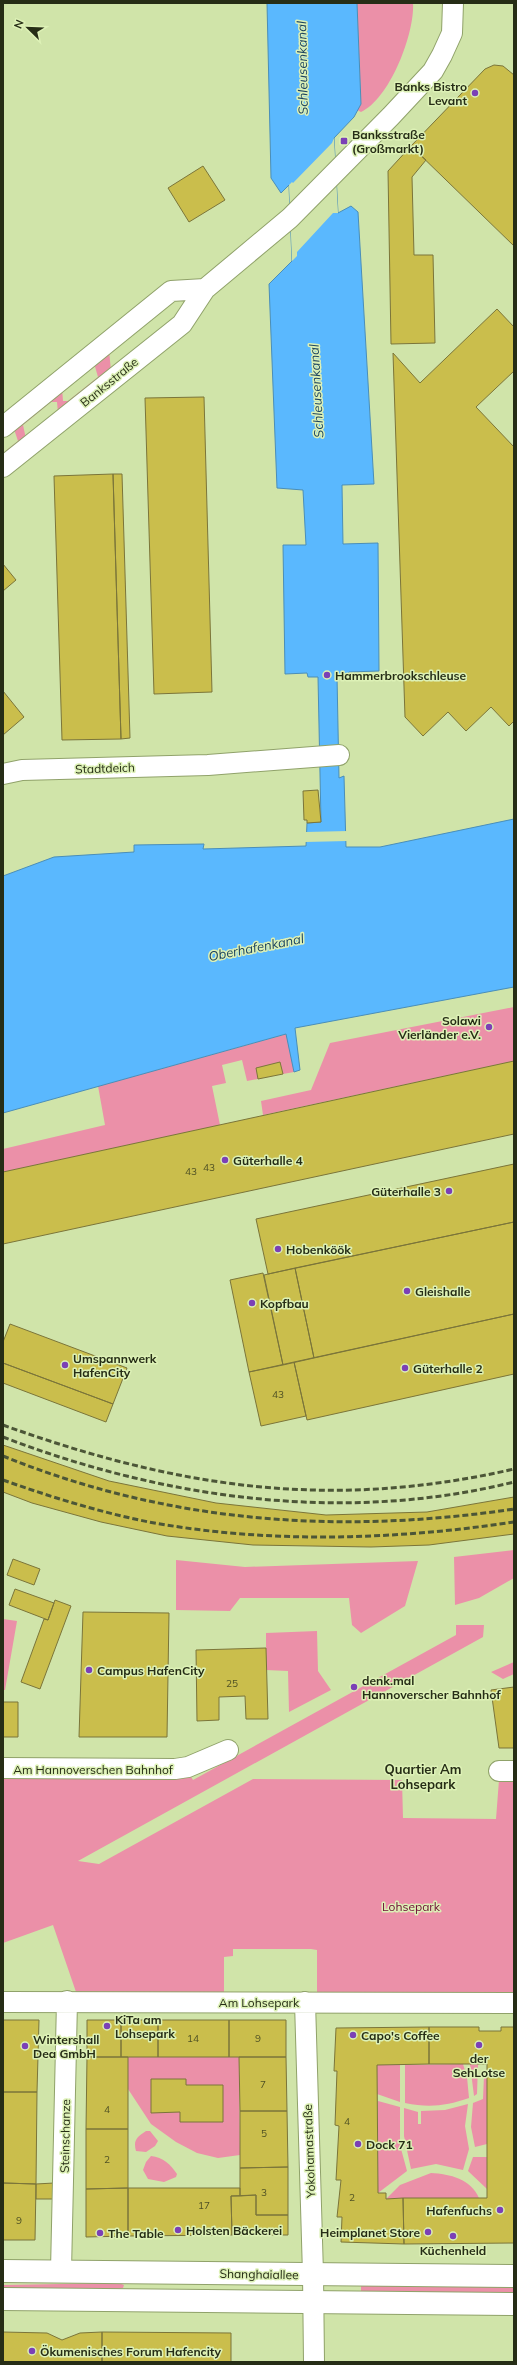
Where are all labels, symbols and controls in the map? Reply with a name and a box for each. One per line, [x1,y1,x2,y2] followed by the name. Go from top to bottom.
[8,8,48,48] north arrow
[11,18,27,31] text: N
[293,20,311,115] water label: Schleusenkanal
[395,79,467,108] place label: Banks Bistro Levant
[470,88,480,98] marker: Banks Bistro Levant
[352,127,425,156] place label: Banksstraße (Großmarkt)
[339,136,349,146] marker: Banksstraße (Großmarkt)
[306,343,326,438] water label: Schleusenkanal
[77,354,141,410] street label: Banksstraße
[335,668,467,683] place label: Hammerbrookschleuse
[322,670,332,680] marker: Hammerbrookschleuse
[75,759,135,777] street label: Stadtdeich
[207,930,306,964] water label: Oberhafenkanal
[397,1013,481,1042] place label: Solawi Vierländer e.V.
[484,1022,494,1032] marker: Solawi Vierländer e.V.
[233,1153,303,1168] place label: Güterhalle 4
[220,1155,230,1165] marker: Güterhalle 4
[203,1161,215,1174] house number: 43
[185,1165,197,1178] house number: 43
[371,1184,441,1199] place label: Güterhalle 3
[444,1186,454,1196] marker: Güterhalle 3
[286,1242,351,1257] place label: Hobenköök
[273,1244,283,1254] marker: Hobenköök
[415,1284,471,1299] place label: Gleishalle
[402,1286,412,1296] marker: Gleishalle
[260,1296,309,1311] place label: Kopfbau
[247,1298,257,1308] marker: Kopfbau
[73,1351,157,1380] place label: Umspannwerk HafenCity
[60,1360,70,1370] marker: Umspannwerk HafenCity
[413,1361,483,1376] place label: Güterhalle 2
[400,1363,410,1373] marker: Güterhalle 2
[272,1388,284,1401] house number: 43
[97,1663,205,1678] place label: Campus HafenCity
[84,1665,94,1675] marker: Campus HafenCity
[362,1673,501,1702] place label: denk.mal Hannoverscher Bahnhof
[226,1677,238,1690] house number: 25
[349,1682,359,1692] marker: denk.mal Hannoverscher Bahnhof
[384,1761,462,1792] district label: Quartier Am Lohsepark
[13,1762,174,1777] street label: Am Hannoverschen Bahnhof
[382,1899,441,1914] park label: Lohsepark
[219,1995,300,2010] street label: Am Lohsepark
[115,2012,175,2041] place label: KiTa am Lohsepark
[102,2021,112,2031] marker: KiTa am Lohsepark
[361,2028,440,2043] place label: Capo's Coffee
[348,2030,358,2040] marker: Capo's Coffee
[33,2032,100,2061] place label: Wintershall Dea GmbH
[187,2032,199,2045] house number: 14
[255,2032,261,2045] house number: 9
[474,2040,484,2050] marker: der SehLotse
[20,2041,30,2051] marker: Wintershall Dea GmbH
[453,2051,506,2080] place label: der SehLotse
[260,2078,266,2091] house number: 7
[57,2099,73,2173] street label: Steinschanze
[104,2103,110,2116] house number: 4
[300,2104,318,2199] street label: Yokohamastraße
[344,2115,350,2128] house number: 4
[261,2127,267,2140] house number: 5
[366,2137,413,2152] place label: Dock 71
[353,2139,363,2149] marker: Dock 71
[104,2153,110,2166] house number: 2
[261,2186,267,2199] house number: 3
[349,2191,355,2204] house number: 2
[198,2199,210,2212] house number: 17
[426,2203,492,2218] place label: Hafenfuchs
[495,2205,505,2215] marker: Hafenfuchs
[16,2214,22,2227] house number: 9
[186,2223,282,2238] place label: Holsten Bäckerei
[173,2225,183,2235] marker: Holsten Bäckerei
[320,2225,420,2240] place label: Heimplanet Store
[108,2226,164,2241] place label: The Table
[423,2227,433,2237] marker: Heimplanet Store
[95,2228,105,2238] marker: The Table
[448,2231,458,2241] marker: Küchenheld
[420,2243,486,2258] place label: Küchenheld
[219,2266,299,2282] street label: Shanghaiallee
[40,2344,221,2359] place label: Ökumenisches Forum Hafencity
[27,2346,37,2356] marker: Ökumenisches Forum Hafencity

